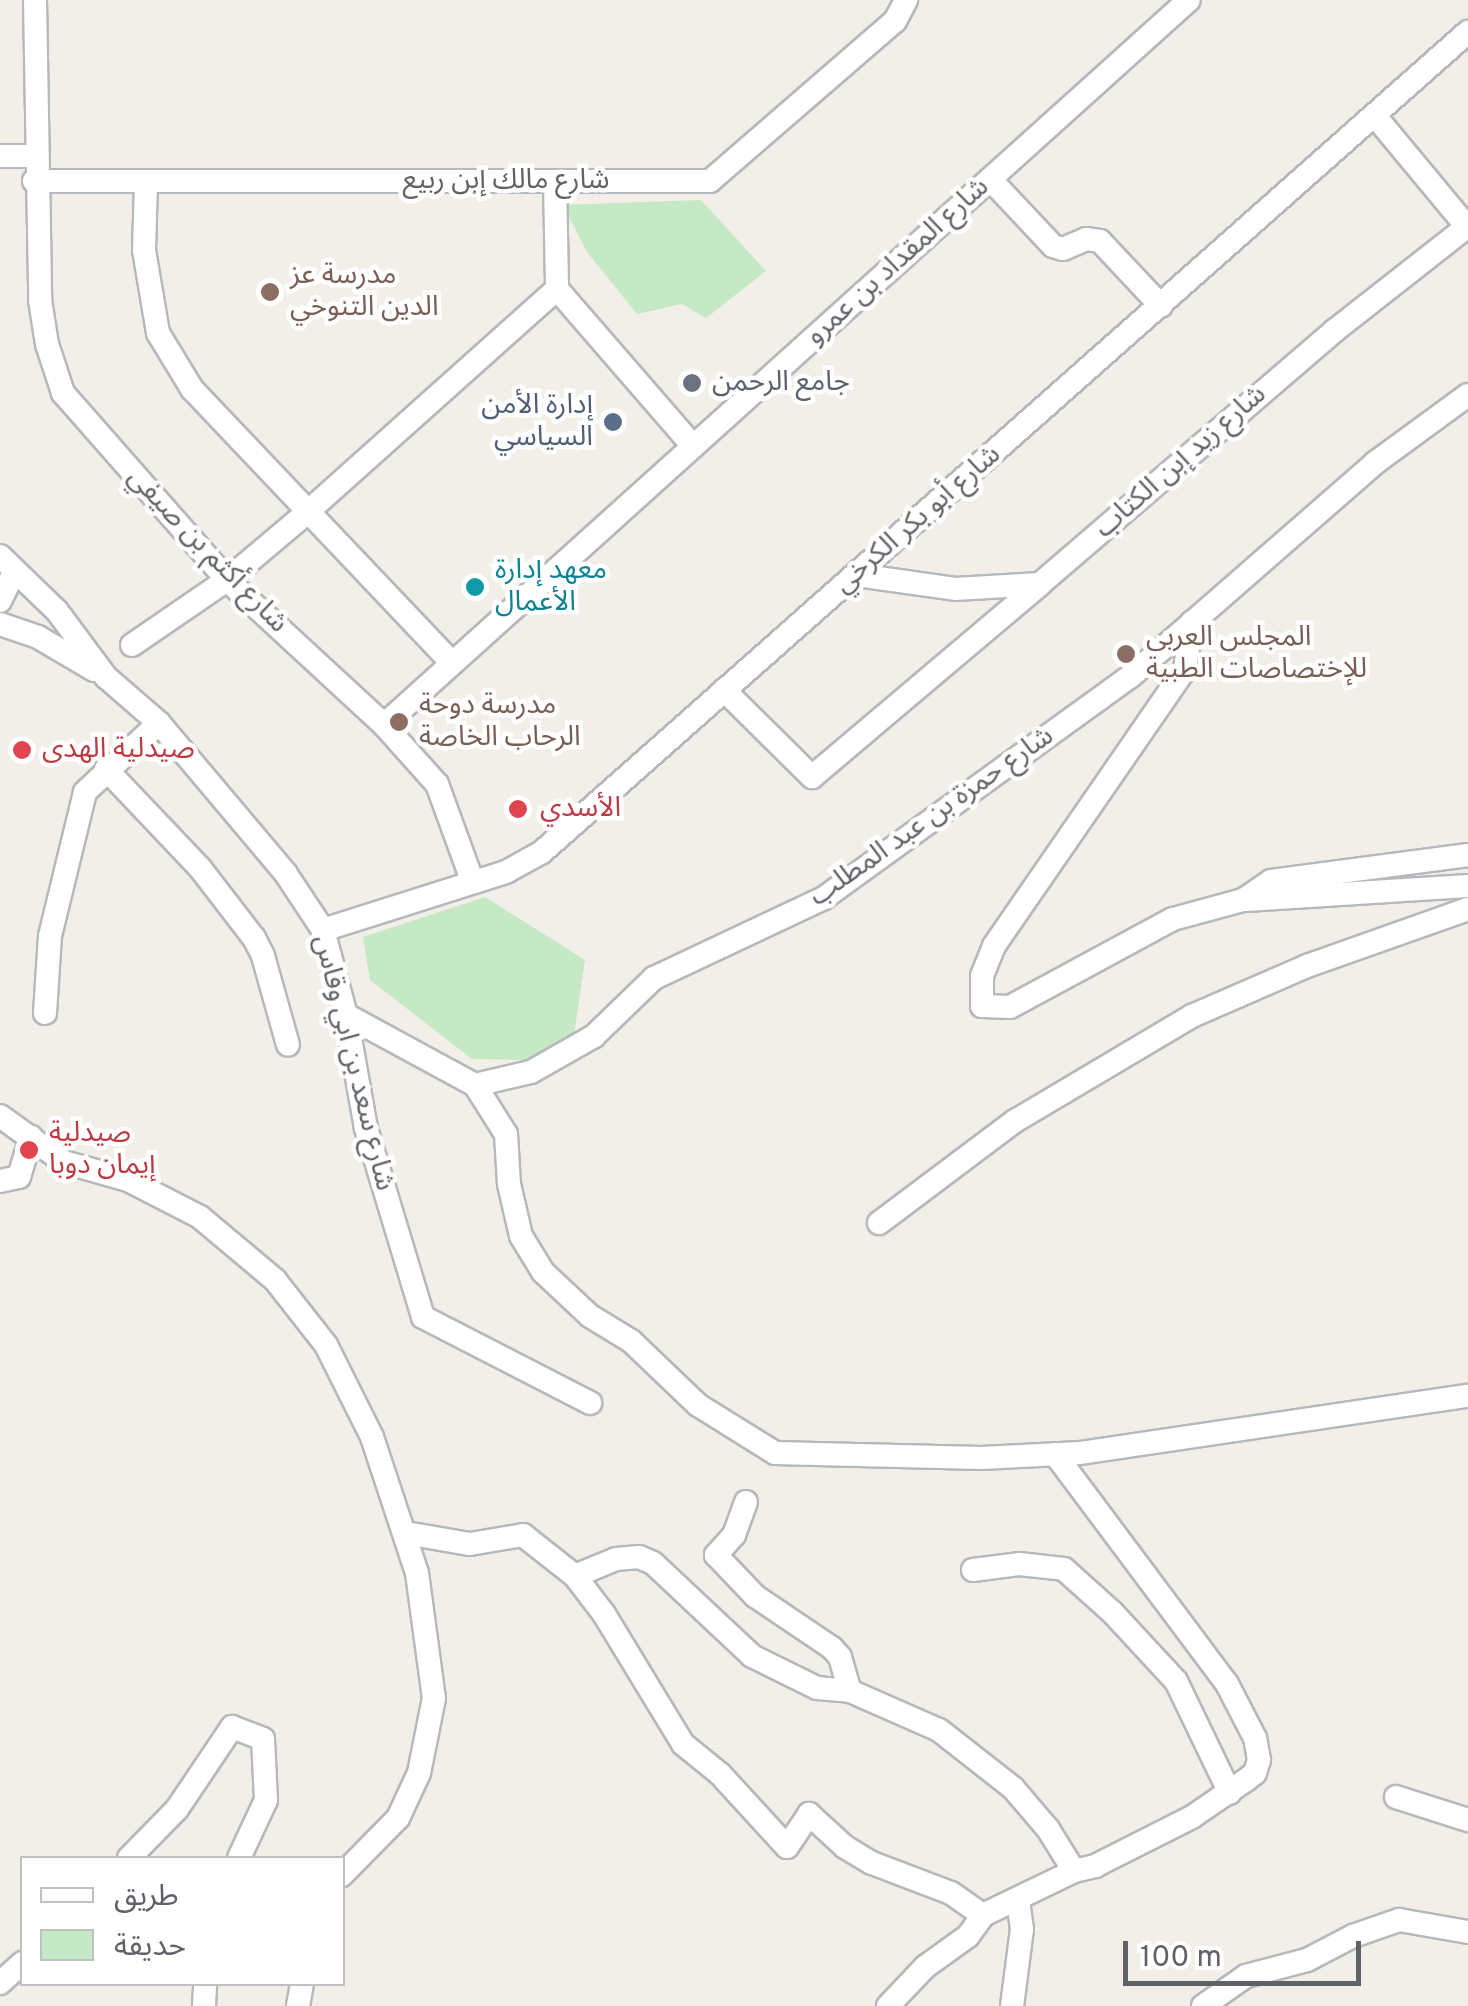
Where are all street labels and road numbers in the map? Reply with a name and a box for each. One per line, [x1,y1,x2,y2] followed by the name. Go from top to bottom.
[402,164,610,198] street label: شارع مالك إبن ربيع
[799,171,997,353] street label: شارع المقداد بن عمرو
[1088,378,1274,546] street label: شارع زيد إبن الكتاب
[828,439,1008,601] street label: شارع أبو بكر الكرخي
[120,461,294,641] street label: شارع أكثم بن صيفي
[803,720,1061,914] street label: شارع حمزة بن عبد المطلب
[305,932,401,1194] street label: شارع سعد بن ابي وقاس

